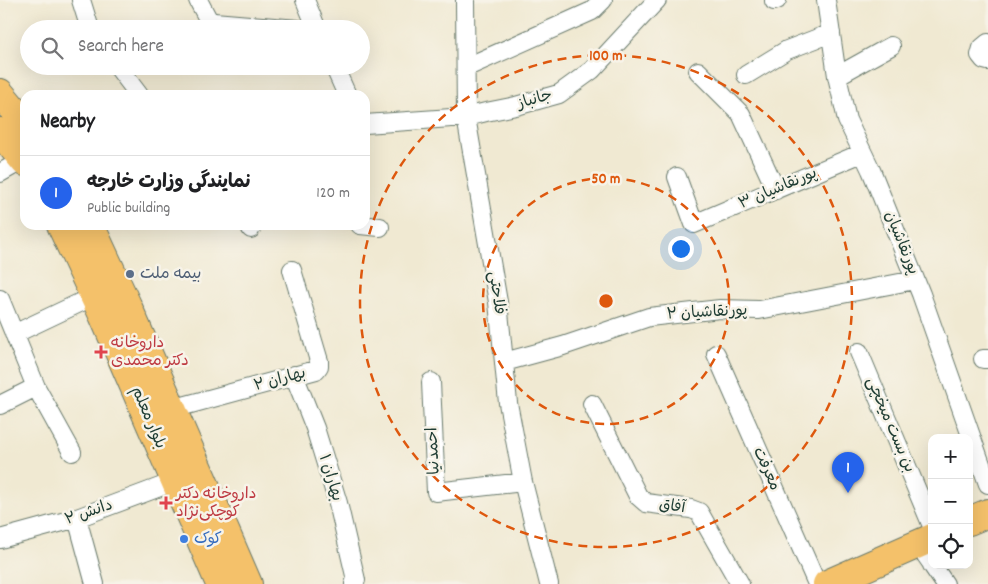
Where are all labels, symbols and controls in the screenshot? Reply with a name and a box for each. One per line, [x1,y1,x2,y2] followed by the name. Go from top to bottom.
[20,20,370,75] search box
[38,34,66,62] icon: search
[78,34,164,61] text: Search here
[589,46,623,68] text: 100 m
[513,84,555,116] street label: جانباز
[40,108,95,138] text: Nearby
[735,162,821,216] street label: پورنقاشیان ۳
[592,169,620,191] text: 50 m
[87,170,250,197] text: نمایندگی وزارت خارجه
[54,182,58,205] text: 1
[316,182,350,205] text: 120 m
[87,197,170,220] text: Public building
[878,208,924,278] street label: پورنقاشیان
[668,236,694,262] your location
[140,263,202,286] place label: بیمه ملت
[124,268,136,280] marker: بیمه ملت
[482,270,510,316] street label: فلاحتی
[597,292,615,310] centre of rings
[666,299,748,327] street label: پورنقاشیان ۲
[111,332,189,373] place label: داروخانه دکتر محمدی
[95,346,107,358] marker: داروخانه دکتر محمدی
[251,362,309,398] street label: بهاران ۲
[860,374,920,476] street label: بن بست میخچی
[125,383,171,453] street label: بلوار معلم
[421,427,447,475] street label: احمدنیا
[928,434,973,569] map controls
[928,434,973,479] button: +
[746,444,786,494] street label: معرفت
[312,452,348,504] street label: بهاران ۱
[832,452,864,493] pin: 1
[928,479,973,524] button: −
[174,483,256,524] place label: داروخانه دکتر کوچکی‌نژاد
[62,494,116,532] street label: دانش ۲
[657,494,688,520] street label: آفاق
[160,497,172,509] marker: داروخانه دکتر کوچکی‌نژاد
[928,524,973,569] button: locate
[194,528,222,551] place label: کوک
[178,533,190,545] marker: کوک

